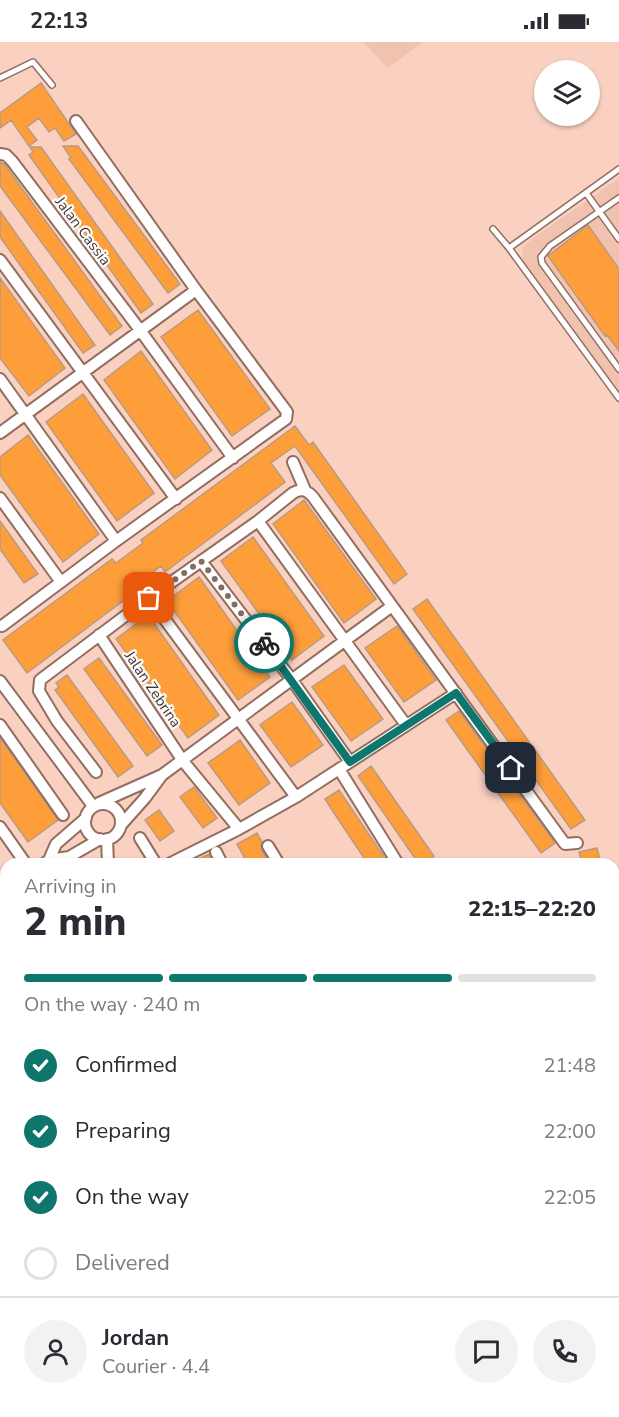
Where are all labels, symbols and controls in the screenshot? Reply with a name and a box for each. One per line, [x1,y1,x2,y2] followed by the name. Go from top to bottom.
[30,6,88,36] text: 22:13
[534,60,600,126] map controls
[534,60,600,126] button: layers
[50,192,115,269] street label: Jalan Cassia
[123,572,174,623] pin
[132,581,165,614] icon: bag
[234,613,294,673] courier
[248,627,281,660] icon: bike
[119,646,186,731] street label: Jalan Zebrina
[485,742,536,793] pin
[494,751,527,784] icon: home
[24,873,117,900] text: Arriving in
[468,894,596,924] text: 22:15–22:20
[24,896,127,949] text: 2 min
[24,991,200,1018] text: On the way · 240 m
[24,1049,57,1082] icon: check
[75,1050,177,1080] text: Confirmed
[543,1052,596,1079] text: 21:48
[24,1115,57,1148] icon: check
[75,1116,171,1146] text: Preparing
[543,1118,596,1145] text: 22:00
[24,1181,57,1214] icon: check
[75,1182,189,1212] text: On the way
[543,1184,596,1211] text: 22:05
[75,1248,170,1278] text: Delivered
[24,1320,87,1383] button: person
[455,1320,518,1383] button: chat
[533,1320,596,1383] button: phone
[102,1323,169,1353] text: Jordan
[102,1353,210,1380] text: Courier · 4.4

